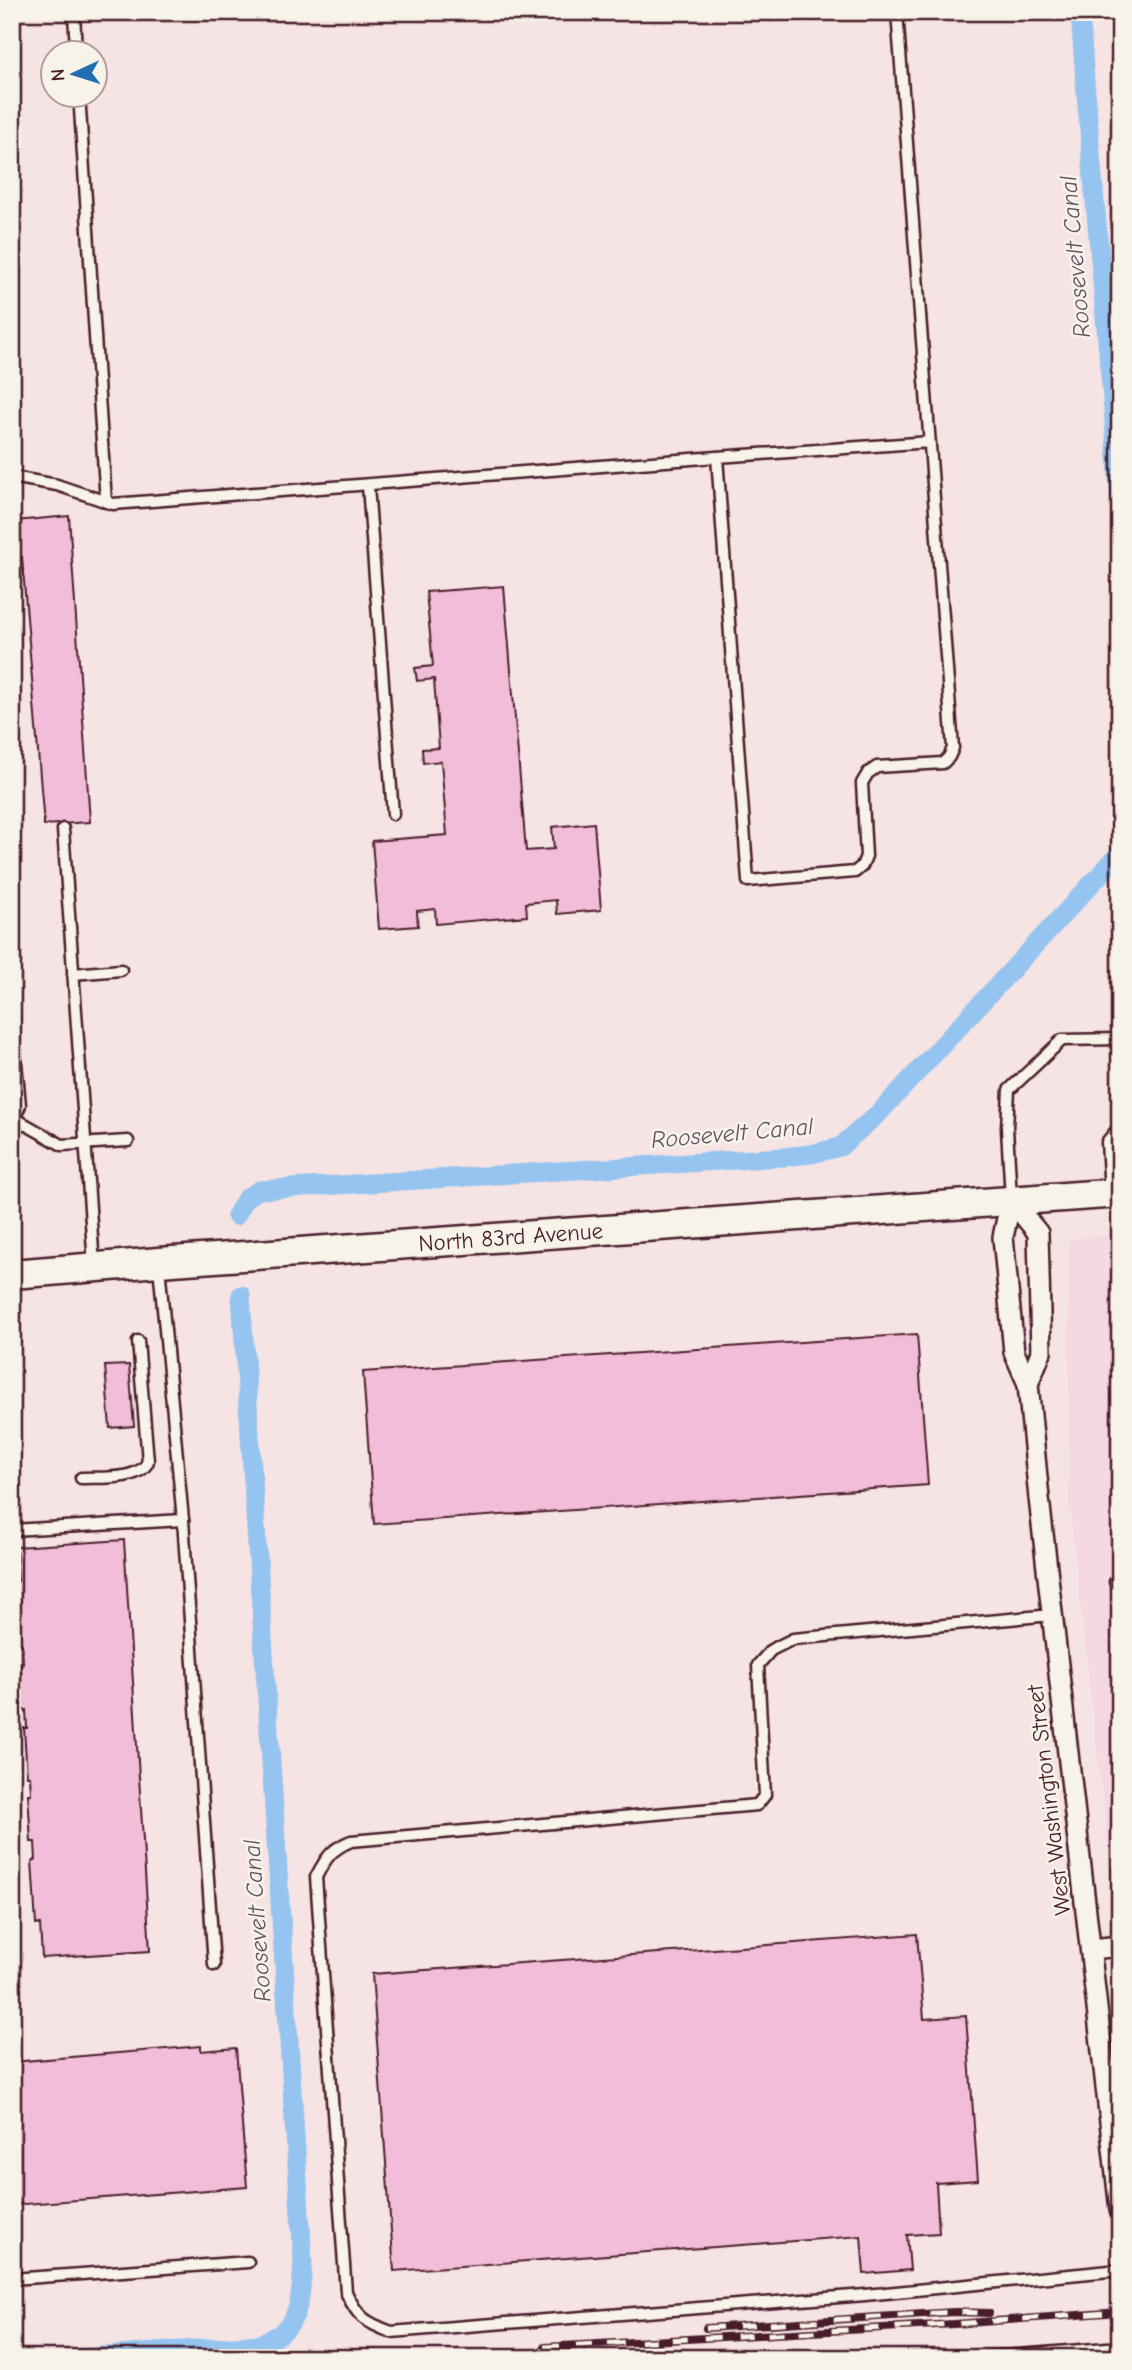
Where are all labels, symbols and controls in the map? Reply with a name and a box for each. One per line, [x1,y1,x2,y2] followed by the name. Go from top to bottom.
[38,38,108,108] north arrow
[47,68,69,82] text: N
[1054,174,1096,339] water label: Roosevelt Canal
[650,1112,815,1154] water label: Roosevelt Canal
[417,1217,604,1257] street label: North 83rd Avenue
[1021,1682,1077,1917] street label: West Washington Street
[237,1838,277,2003] water label: Roosevelt Canal

